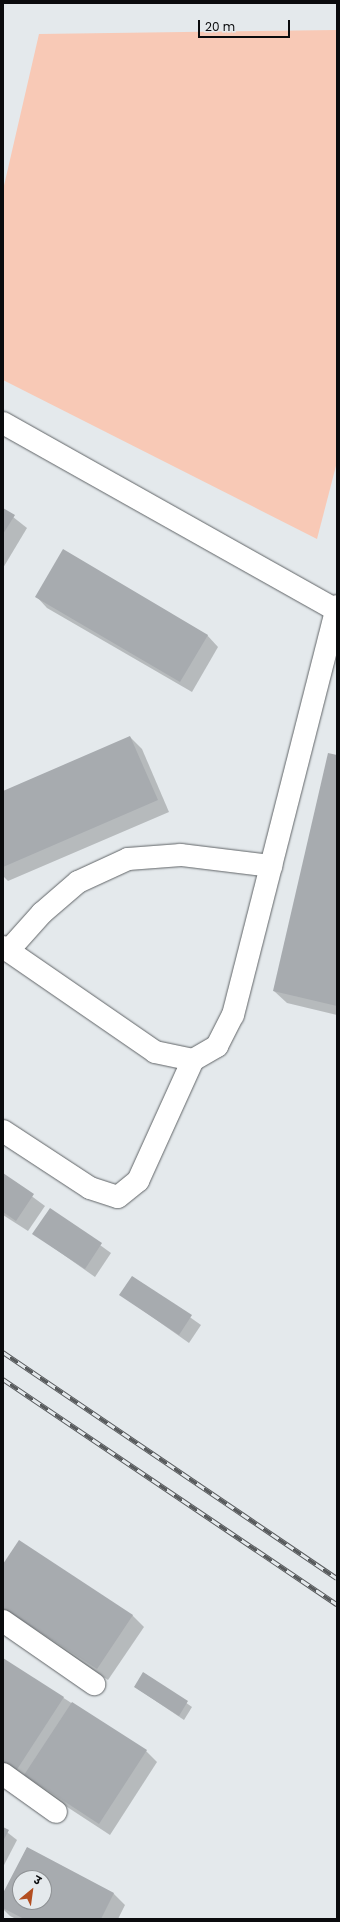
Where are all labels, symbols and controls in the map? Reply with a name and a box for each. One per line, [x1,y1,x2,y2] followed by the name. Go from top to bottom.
[200,12,292,38] scale bar
[205,18,235,35] text: 20 m
[12,1870,52,1910] north arrow
[31,1872,44,1889] text: उ

